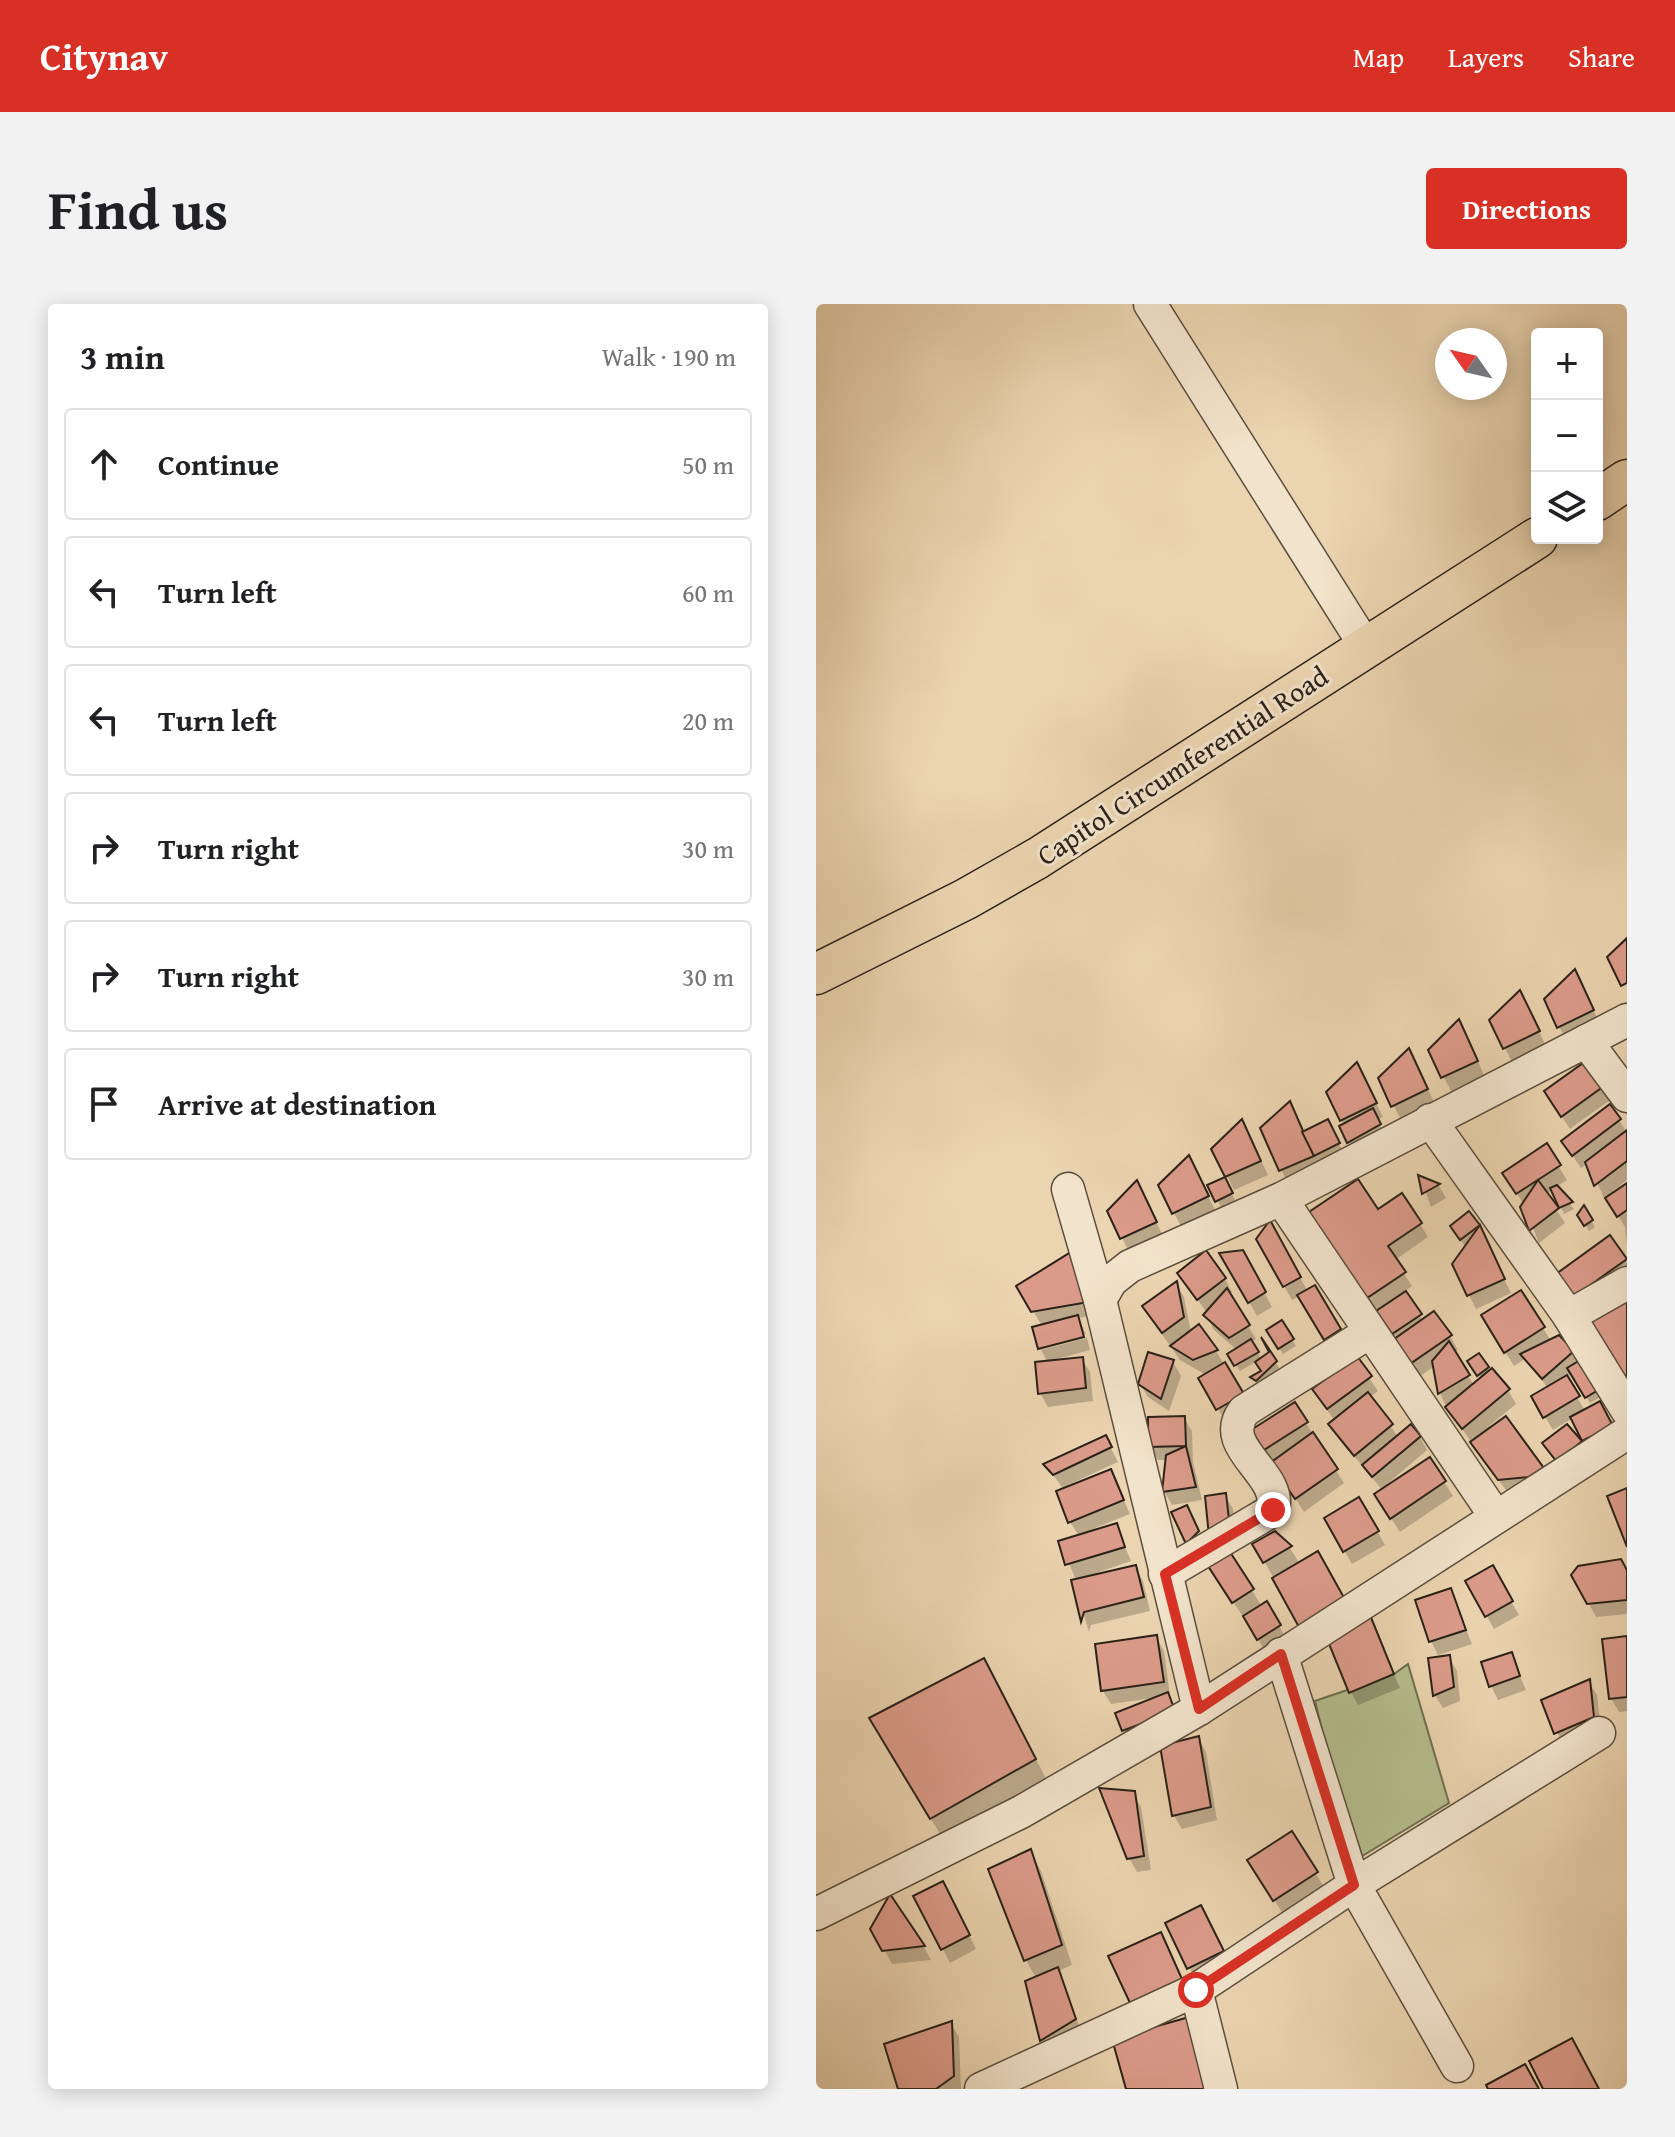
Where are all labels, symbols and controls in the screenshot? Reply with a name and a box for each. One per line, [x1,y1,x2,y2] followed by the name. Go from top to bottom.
[40,28,168,84] text: Citynav
[1353,36,1404,77] text: Map
[1448,36,1524,77] text: Layers
[1568,36,1635,77] text: Share
[48,167,228,250] text: Find us
[1426,168,1627,249] button: Directions
[1435,328,1507,400] north arrow
[1531,328,1603,544] map controls
[1531,328,1603,400] button: +
[80,332,165,381] text: 3 min
[602,337,736,376] text: Walk · 190 m
[1531,400,1603,472] button: −
[82,442,126,486] icon: ahead
[158,442,279,486] text: Continue
[682,445,734,484] text: 50 m
[1531,472,1603,544] button: layers
[82,570,126,614] icon: left
[158,570,277,614] text: Turn left
[682,573,734,612] text: 60 m
[1028,655,1336,875] street label: Capitol Circumferential Road
[82,698,126,742] icon: left
[158,698,277,742] text: Turn left
[682,701,734,740] text: 20 m
[82,826,126,870] icon: right
[158,826,299,870] text: Turn right
[682,829,734,868] text: 30 m
[82,954,126,998] icon: right
[158,954,299,998] text: Turn right
[682,957,734,996] text: 30 m
[82,1082,126,1126] icon: arrive
[158,1082,436,1126] text: Arrive at destination
[1255,1492,1291,1528] route end
[1178,1972,1214,2008] route start

